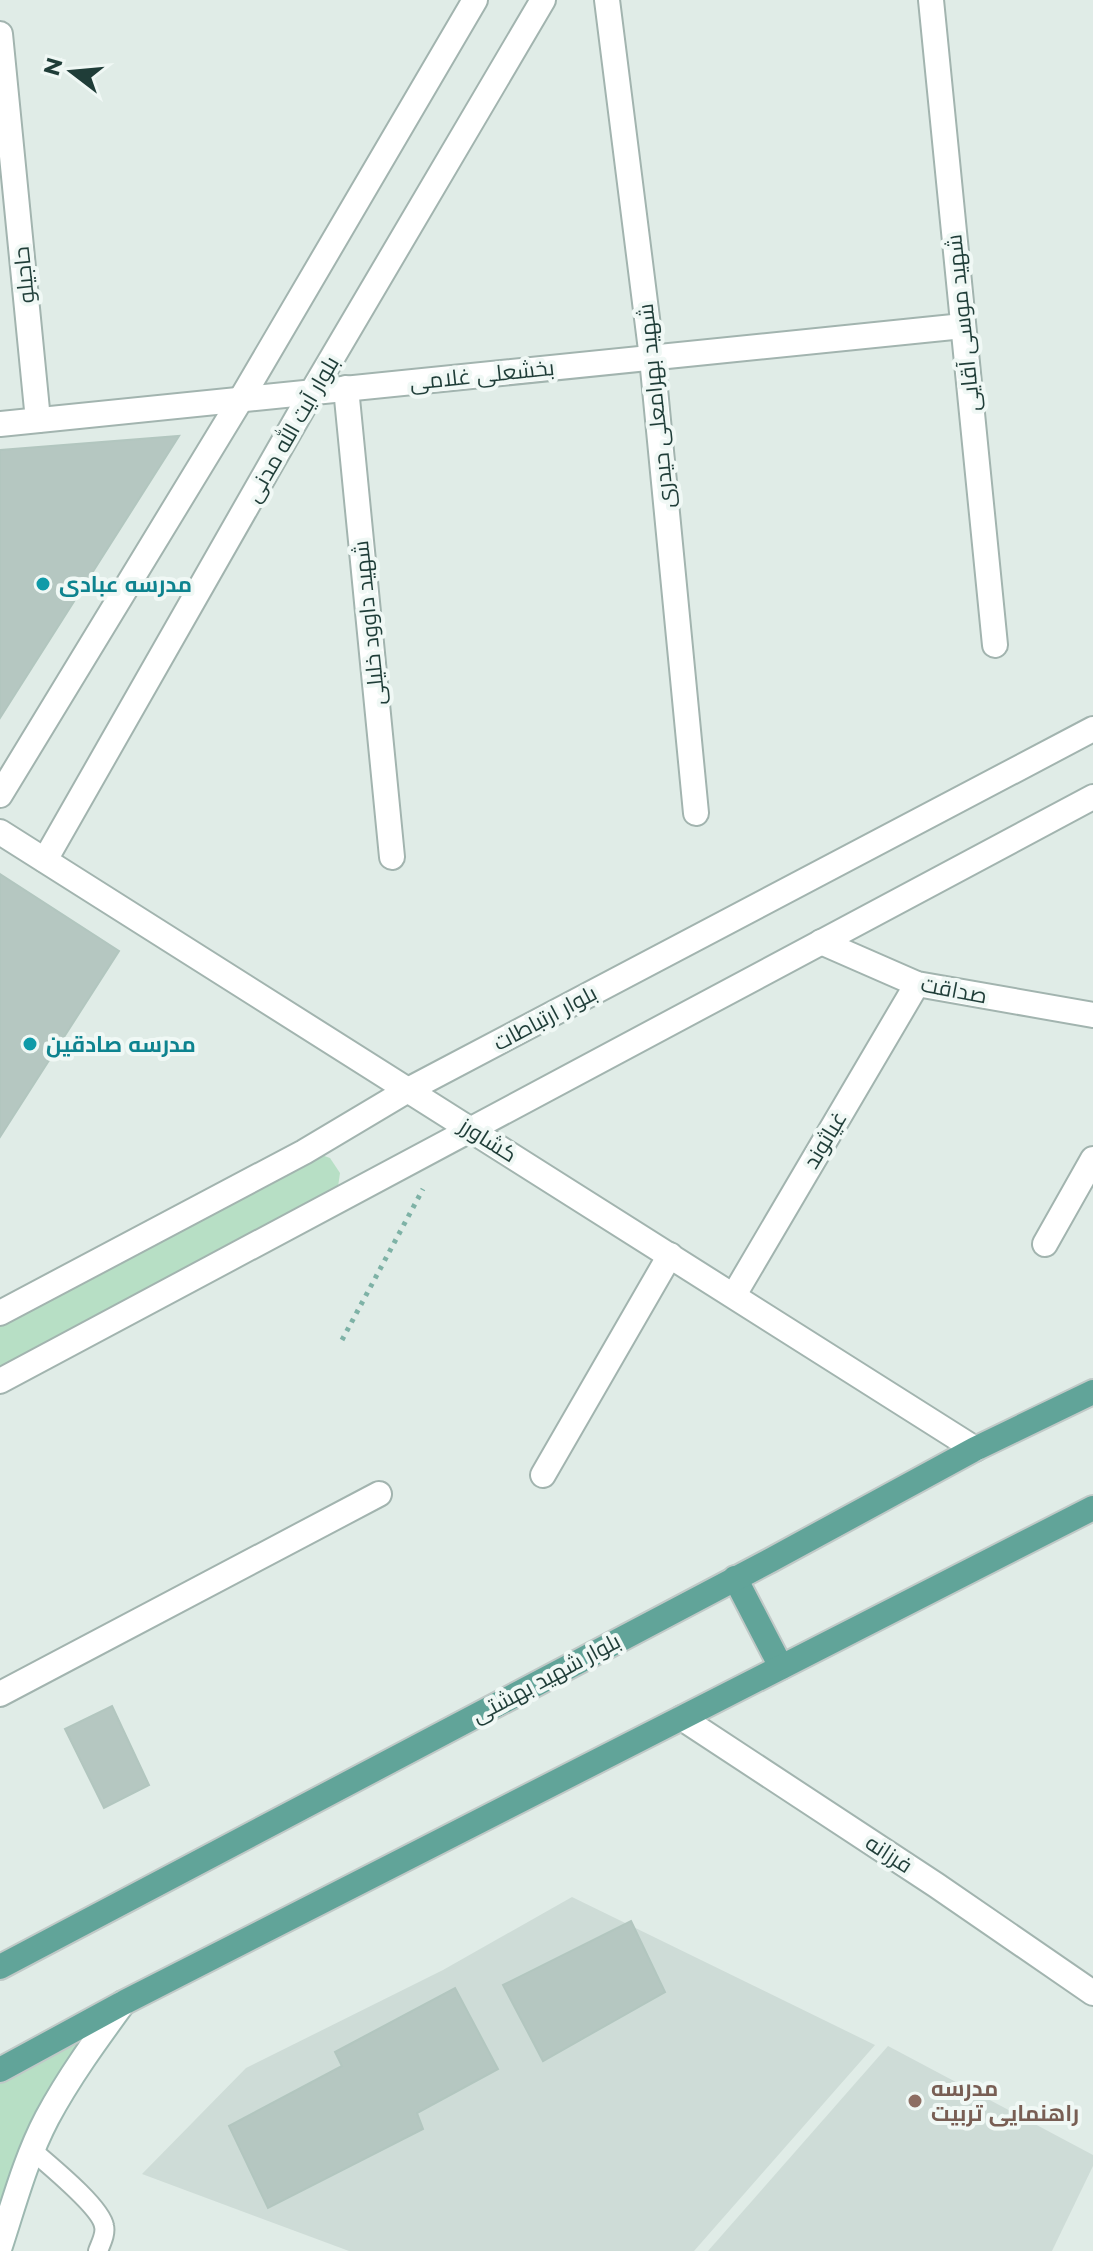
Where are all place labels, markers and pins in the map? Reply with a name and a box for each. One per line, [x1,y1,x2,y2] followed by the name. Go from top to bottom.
[59,571,192,598] place label: مدرسه عبادی
[34,575,52,593] marker: مدرسه عبادی
[46,1031,196,1058] place label: مدرسه صادقین
[21,1035,39,1053] marker: مدرسه صادقین
[931,2075,1079,2127] place label: مدرسه راهنمایی تربیت
[906,2092,924,2110] marker: مدرسه راهنمایی تربیت

